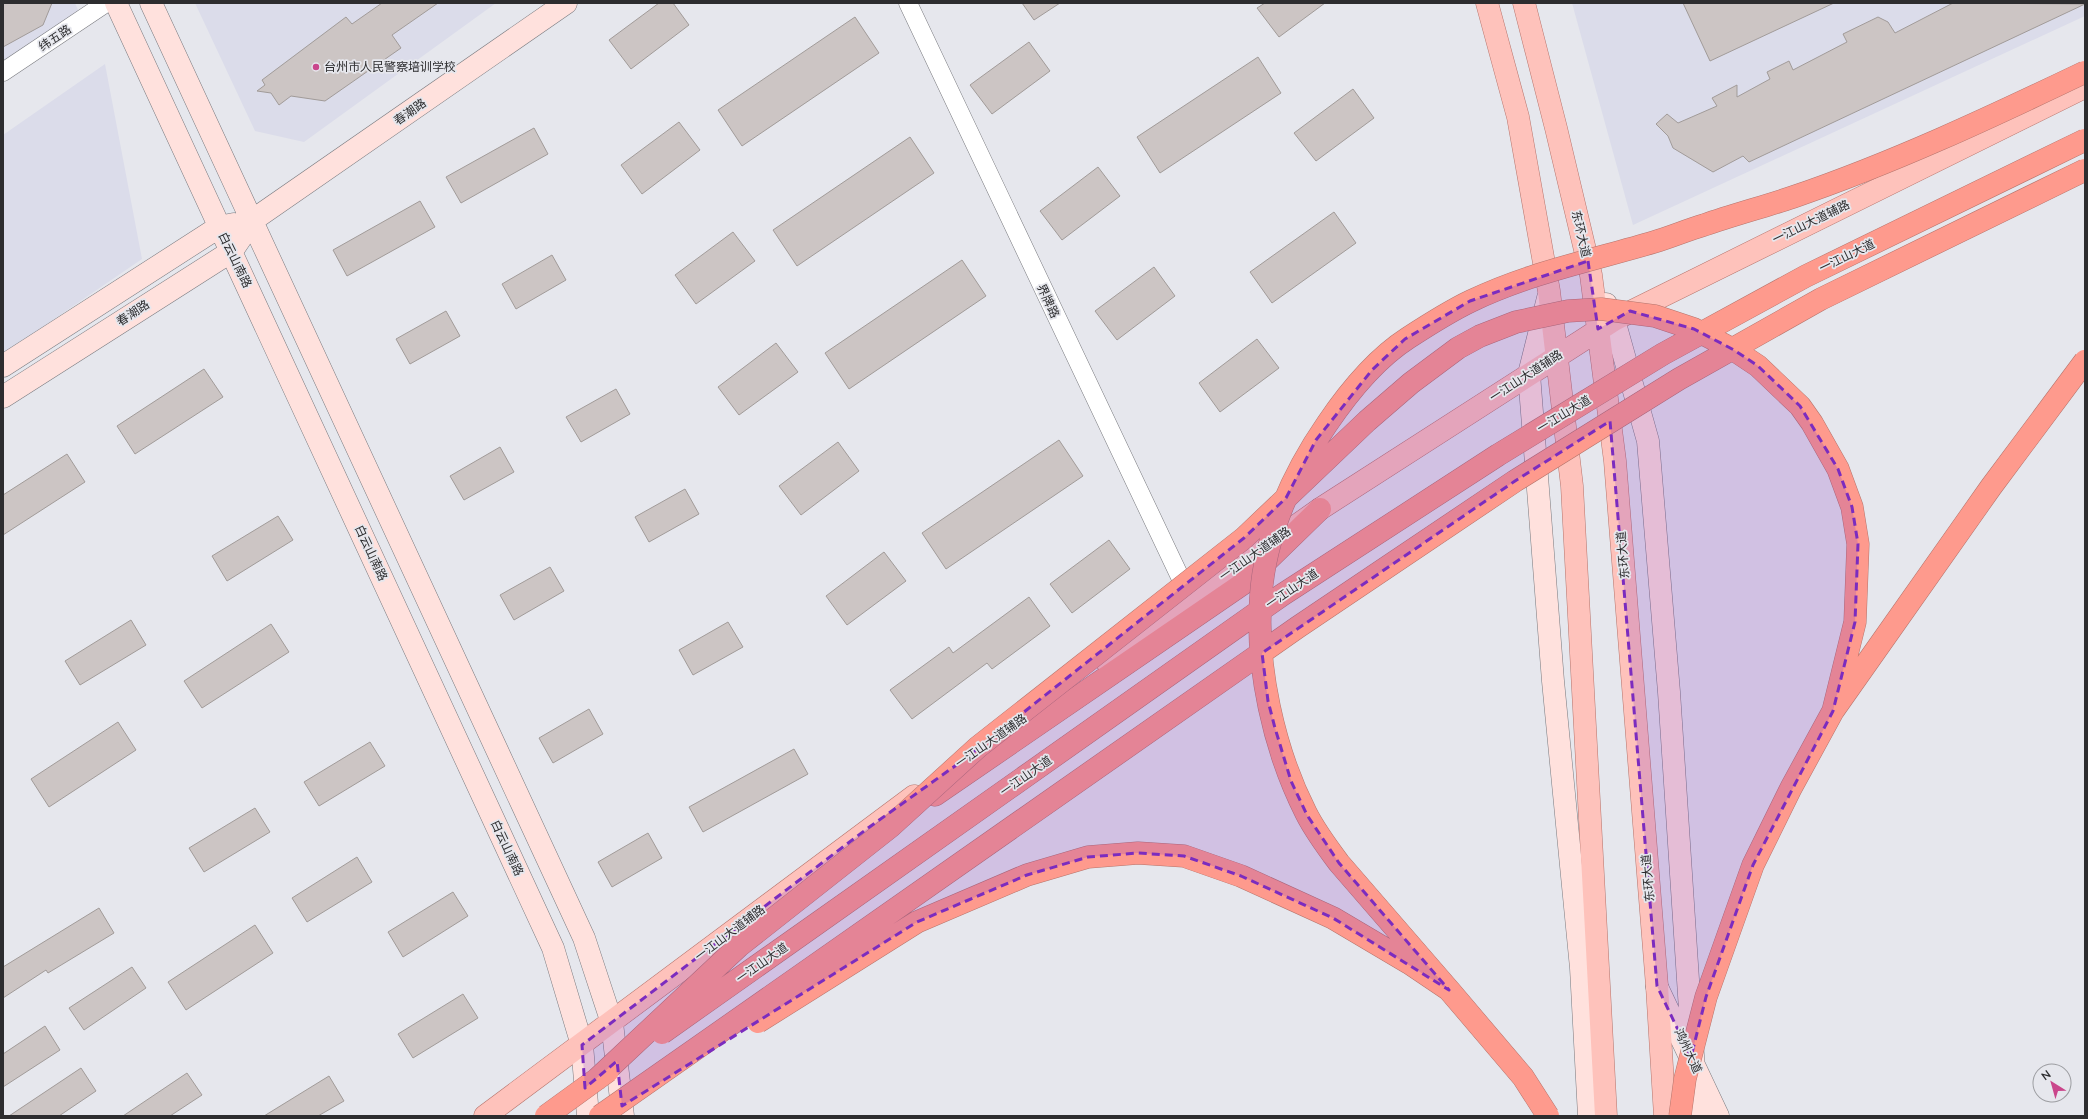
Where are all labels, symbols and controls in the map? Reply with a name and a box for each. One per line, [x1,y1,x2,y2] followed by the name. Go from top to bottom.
[36,21,74,54] street label: 纬五路
[324,59,456,74] place label: 台州市人民警察培训学校
[311,62,321,72] marker: 台州市人民警察培训学校
[391,95,429,128] street label: 春潮路
[1770,196,1852,247] street label: 一江山大道辅路
[1569,209,1594,259] street label: 东环大道
[216,230,255,290] street label: 白云山南路
[1817,236,1877,275] street label: 一江山大道
[1034,281,1063,320] street label: 界牌路
[114,296,152,329] street label: 春潮路
[1486,346,1565,405] street label: 一江山大道辅路
[1534,392,1593,435] street label: 一江山大道
[352,522,391,583] street label: 白云山南路
[1216,523,1293,584] street label: 一江山大道辅路
[1613,530,1632,580] street label: 东环大道
[1263,566,1321,612] street label: 一江山大道
[952,710,1029,771] street label: 一江山大道辅路
[997,752,1055,799] street label: 一江山大道
[488,817,527,878] street label: 白云山南路
[1638,853,1657,903] street label: 东环大道
[692,902,768,964] street label: 一江山大道辅路
[733,940,791,986] street label: 一江山大道
[1672,1026,1705,1076] street label: 鸿州大道
[2032,1063,2072,1103] north arrow
[2038,1067,2054,1083] text: N

